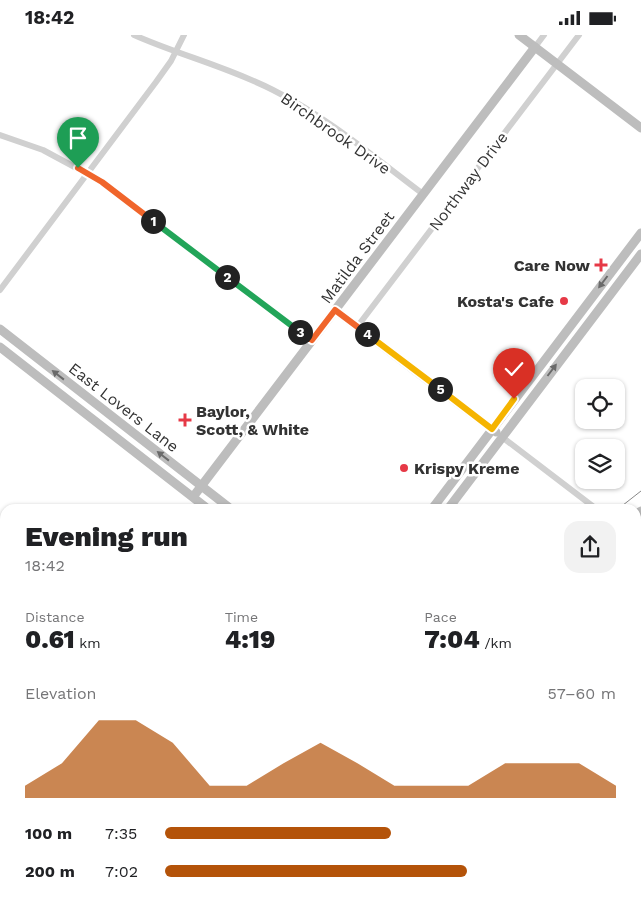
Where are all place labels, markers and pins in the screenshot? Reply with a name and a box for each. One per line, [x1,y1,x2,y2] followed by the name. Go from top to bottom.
[57,117,99,168] pin
[140,209,166,233] pin: 1
[514,256,591,275] place label: Care Now
[594,258,608,272] marker: Care Now
[214,265,240,289] pin: 2
[457,292,554,311] place label: Kosta's Cafe
[558,295,570,307] marker: Kosta's Cafe
[288,319,312,345] pin: 3
[354,321,380,347] pin: 4
[493,348,535,399] pin
[428,377,452,401] pin: 5
[196,402,309,439] place label: Baylor, Scott, & White
[178,413,192,427] marker: Baylor, Scott, & White
[414,459,519,478] place label: Krispy Kreme
[398,462,410,474] marker: Krispy Kreme

